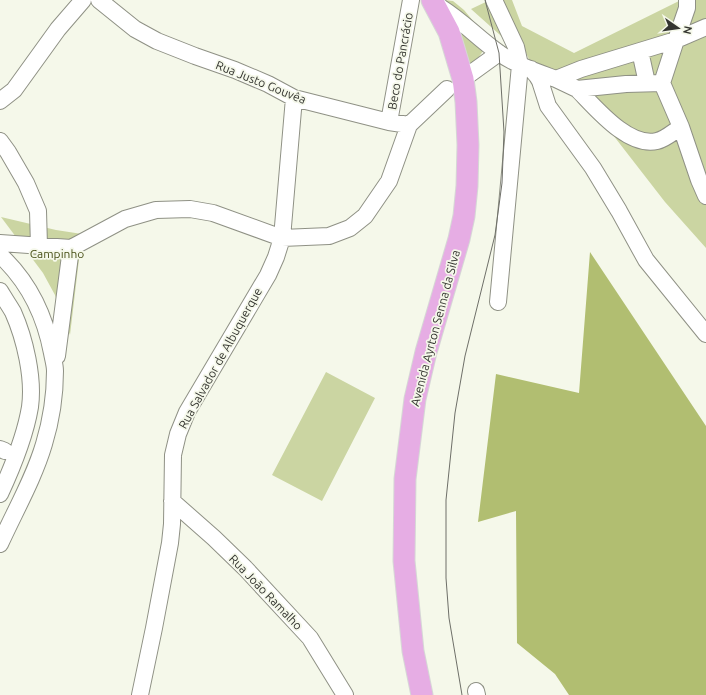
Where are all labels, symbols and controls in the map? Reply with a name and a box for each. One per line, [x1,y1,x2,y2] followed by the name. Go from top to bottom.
[658,8,698,48] north arrow
[385,12,415,110] street label: Beco do Pancrácio
[681,25,695,36] text: N
[214,58,308,106] street label: Rua Justo Gouvêa
[30,247,84,260] park label: Campinho
[408,249,462,407] street label: Avenida Ayrton Senna da Silva
[176,285,264,431] street label: Rua Salvador de Albuquerque
[227,552,305,632] street label: Rua João Ramalho

